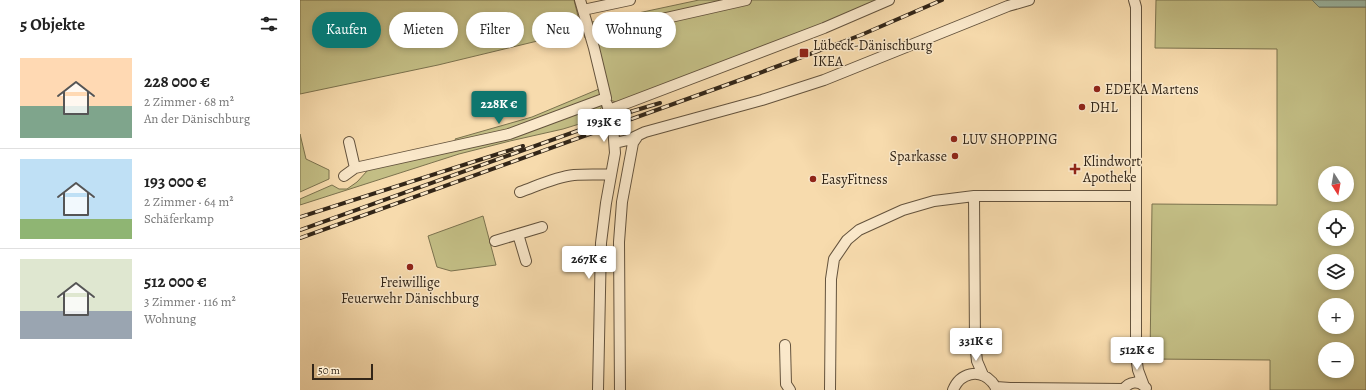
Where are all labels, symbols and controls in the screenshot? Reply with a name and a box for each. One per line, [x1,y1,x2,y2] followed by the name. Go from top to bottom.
[312,12,381,48] chip: Kaufen
[389,12,458,48] chip: Mieten
[466,12,524,48] chip: Filter
[532,12,584,48] chip: Neu
[592,12,676,48] chip: Wohnung
[20,13,85,36] text: 5 Objekte
[258,13,280,35] icon: filters
[813,36,933,71] place label: Lübeck-Dänischburg IKEA
[798,47,810,59] marker: Lübeck-Dänischburg IKEA
[144,70,210,93] text: 228 000 €
[52,74,100,122] icon: home
[1105,80,1199,99] place label: EDEKA Martens
[1092,84,1102,94] marker: EDEKA Martens
[466,91,532,125] pin: 228K €
[144,93,234,110] text: 2 Zimmer · 68 m²
[480,95,518,112] text: 228K €
[1090,98,1118,117] place label: DHL
[1077,102,1087,112] marker: DHL
[571,109,637,143] pin: 193K €
[144,110,250,127] text: An der Dänischburg
[587,113,621,130] text: 193K €
[962,130,1058,149] place label: LUV SHOPPING
[949,134,959,144] marker: LUV SHOPPING
[890,147,947,166] place label: Sparkasse
[950,151,960,161] marker: Sparkasse
[1082,152,1141,187] place label: Klindwort Apotheke
[1070,164,1080,174] marker: Klindwort Apotheke
[1318,166,1354,202] north arrow
[1318,166,1354,378] map controls
[144,170,207,193] text: 193 000 €
[821,170,888,189] place label: EasyFitness
[808,174,818,184] marker: EasyFitness
[52,175,100,223] icon: home
[144,193,234,210] text: 2 Zimmer · 64 m²
[144,210,214,227] text: Schäferkamp
[1318,210,1354,246] button: locate
[556,246,622,280] pin: 267K €
[571,250,607,267] text: 267K €
[1318,254,1354,290] button: layers
[405,262,415,272] marker: Freiwillige Feuerwehr Dänischburg
[144,270,207,293] text: 512 000 €
[341,273,479,308] place label: Freiwillige Feuerwehr Dänischburg
[52,275,100,323] icon: home
[144,293,236,310] text: 3 Zimmer · 116 m²
[1318,298,1354,334] button: +
[144,310,196,327] text: Wohnung
[943,328,1009,362] pin: 331K €
[959,332,993,349] text: 331K €
[1104,337,1170,371] pin: 512K €
[1120,341,1154,358] text: 512K €
[1318,342,1354,378] button: −
[312,362,373,381] scale bar
[318,363,340,378] text: 50 m

